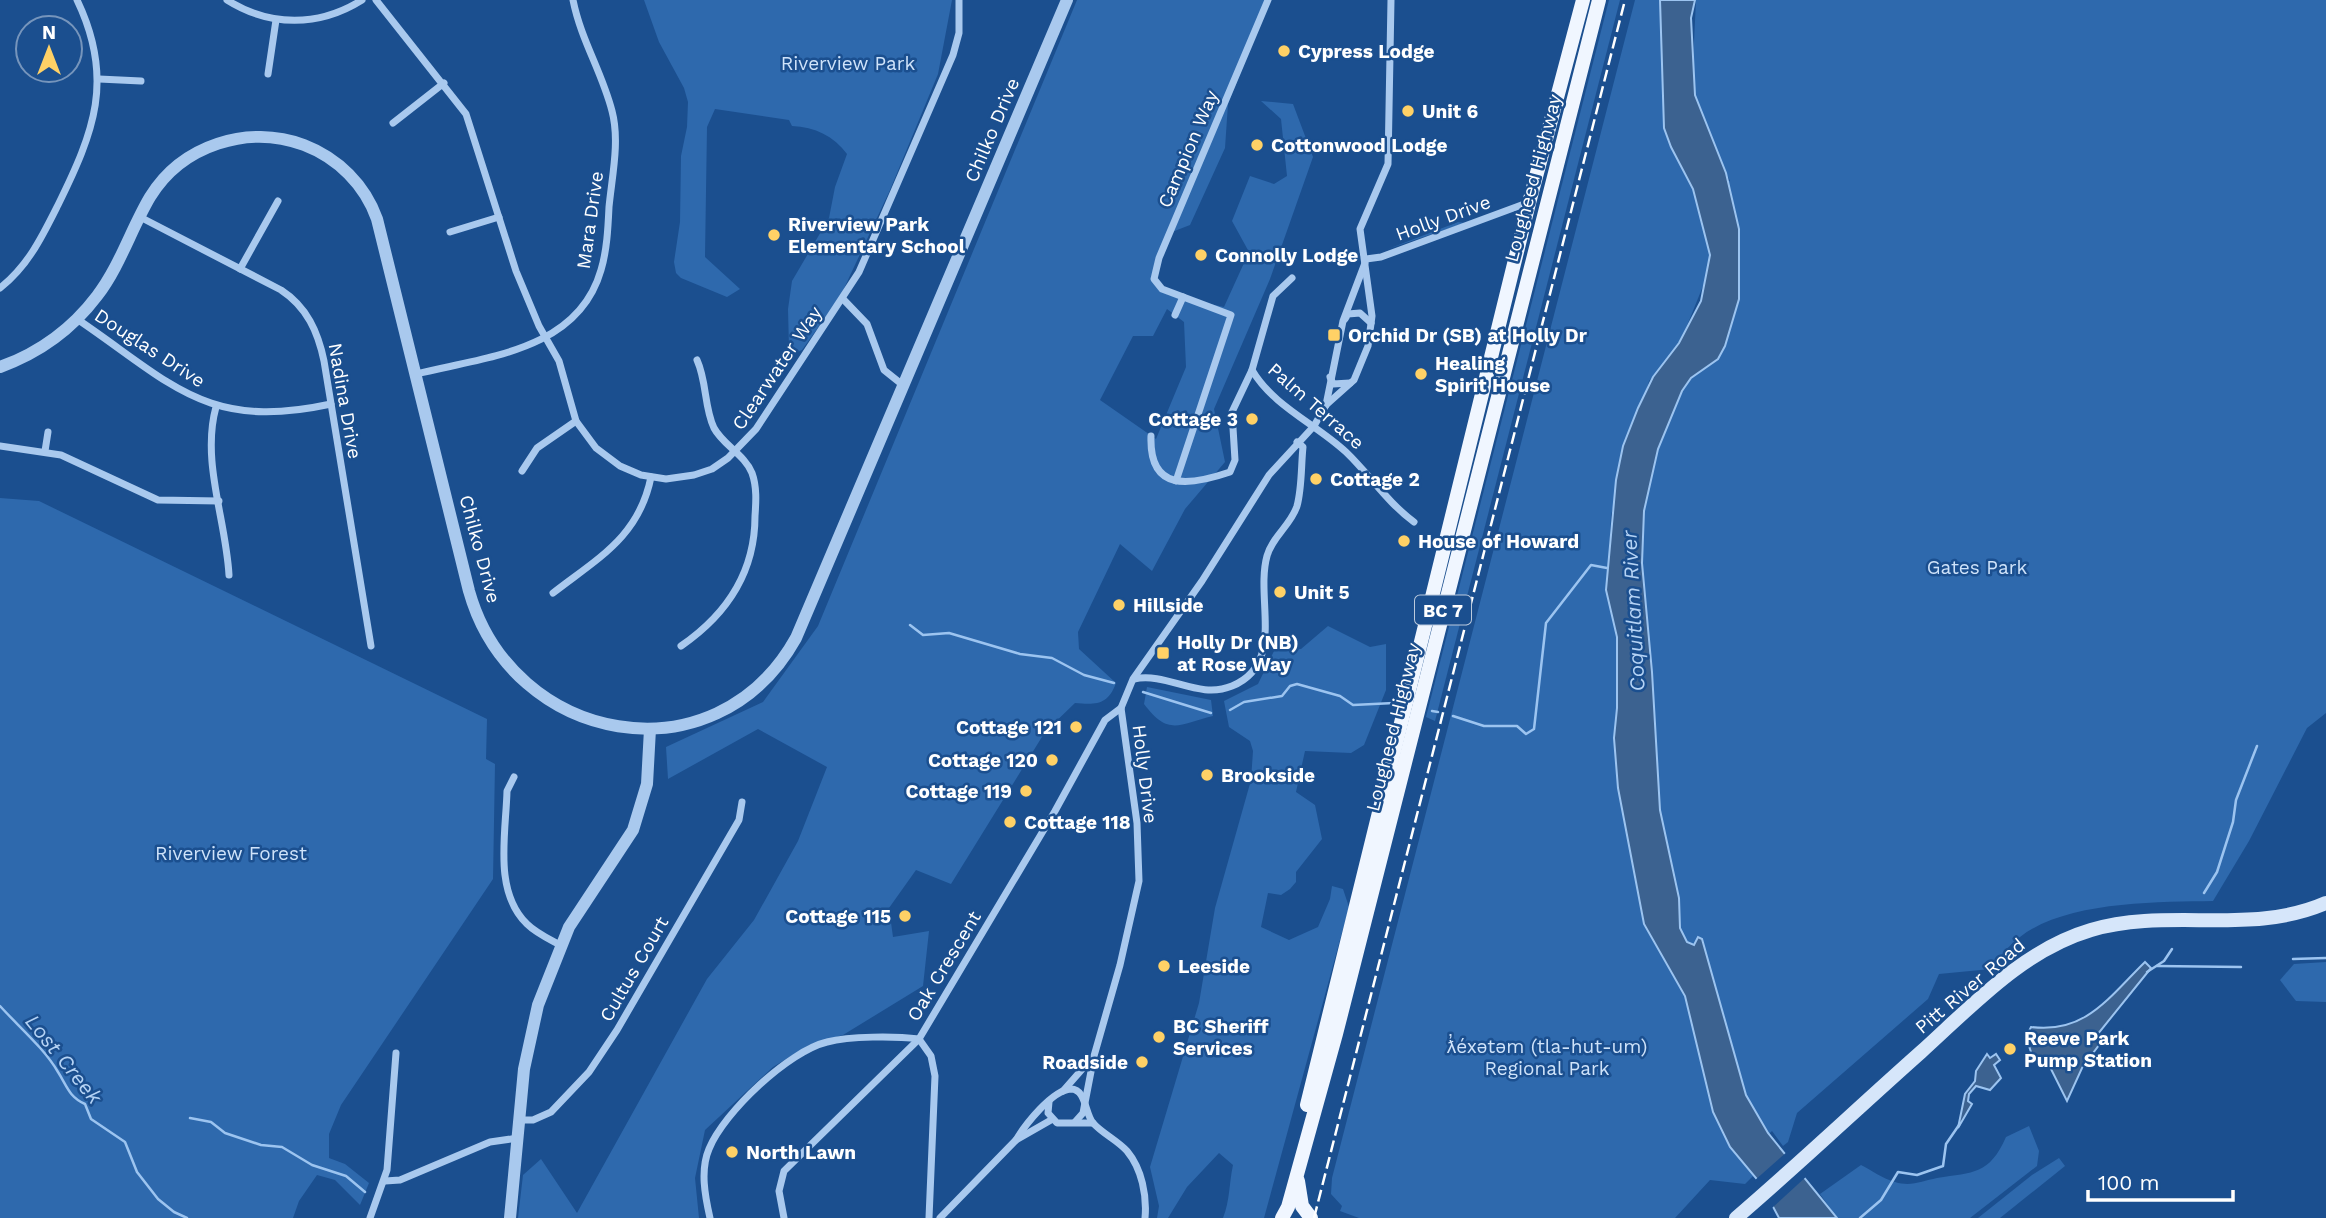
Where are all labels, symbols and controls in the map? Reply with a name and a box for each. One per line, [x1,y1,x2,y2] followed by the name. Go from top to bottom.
[14,14,84,84] north arrow
[42,21,56,44] text: N
[1298,40,1435,63] place label: Cypress Lodge
[1276,43,1292,59] marker: Cypress Lodge
[781,52,916,75] park label: Riverview Park
[960,74,1024,186] street label: Chilko Drive
[1153,87,1223,211] street label: Campion Way
[1500,91,1567,264] street label: Lougheed Highway
[1422,100,1478,123] place label: Unit 6
[1400,103,1416,119] marker: Unit 6
[1271,134,1447,157] place label: Cottonwood Lodge
[1249,137,1265,153] marker: Cottonwood Lodge
[572,170,608,270] street label: Mara Drive
[1392,190,1494,246] street label: Holly Drive
[788,213,966,258] place label: Riverview Park Elementary School
[766,227,782,243] marker: Riverview Park Elementary School
[1215,244,1358,267] place label: Connolly Lodge
[1193,247,1209,263] marker: Connolly Lodge
[727,302,827,434] street label: Clearwater Way
[90,304,210,392] street label: Douglas Drive
[1348,324,1588,347] place label: Orchid Dr (SB) at Holly Dr
[1326,327,1342,343] marker: Orchid Dr (SB) at Holly Dr
[323,341,367,461] street label: Nadina Drive
[1435,352,1550,397] place label: Healing Spirit House
[1263,358,1369,454] street label: Palm Terrace
[1413,366,1429,382] marker: Healing Spirit House
[1148,408,1238,431] place label: Cottage 3
[1244,411,1260,427] marker: Cottage 3
[1330,468,1420,491] place label: Cottage 2
[1308,471,1324,487] marker: Cottage 2
[454,492,506,606] street label: Chilko Drive
[1616,529,1650,692] water label: Coquitlam River
[1418,530,1579,553] place label: House of Howard
[1396,533,1412,549] marker: House of Howard
[1927,556,2027,579] park label: Gates Park
[1294,581,1350,604] place label: Unit 5
[1272,584,1288,600] marker: Unit 5
[1133,594,1204,617] place label: Hillside
[1415,596,1471,624] road number: BC 7
[1111,597,1127,613] marker: Hillside
[1177,631,1299,676] place label: Holly Dr (NB) at Rose Way
[1361,640,1425,814] street label: Lougheed Highway
[1155,645,1171,661] marker: Holly Dr (NB) at Rose Way
[956,716,1062,739] place label: Cottage 121
[1068,719,1084,735] marker: Cottage 121
[1128,723,1162,825] street label: Holly Drive
[928,749,1038,772] place label: Cottage 120
[1044,752,1060,768] marker: Cottage 120
[1221,764,1315,787] place label: Brookside
[1199,767,1215,783] marker: Brookside
[906,780,1012,803] place label: Cottage 119
[1018,783,1034,799] marker: Cottage 119
[1024,811,1131,834] place label: Cottage 118
[1002,814,1018,830] marker: Cottage 118
[155,842,307,865] park label: Riverview Forest
[785,905,891,928] place label: Cottage 115
[902,907,986,1025] street label: Oak Crescent
[897,908,913,924] marker: Cottage 115
[595,912,673,1026] street label: Cultus Court
[1910,933,2030,1039] street label: Pitt River Road
[1178,955,1250,978] place label: Leeside
[1156,958,1172,974] marker: Leeside
[20,1009,108,1109] water label: Lost Creek
[1173,1015,1269,1060] place label: BC Sheriff Services
[2024,1027,2152,1072] place label: Reeve Park Pump Station
[1151,1029,1167,1045] marker: BC Sheriff Services
[1447,1034,1647,1080] park label: ƛ̓éxətəm (tla-hut-um) Regional Park
[2002,1041,2018,1057] marker: Reeve Park Pump Station
[1042,1051,1128,1074] place label: Roadside
[1134,1054,1150,1070] marker: Roadside
[746,1141,856,1164] place label: North Lawn
[724,1144,740,1160] marker: North Lawn
[2088,1158,2233,1202] scale bar
[2098,1170,2160,1195] text: 100 m

